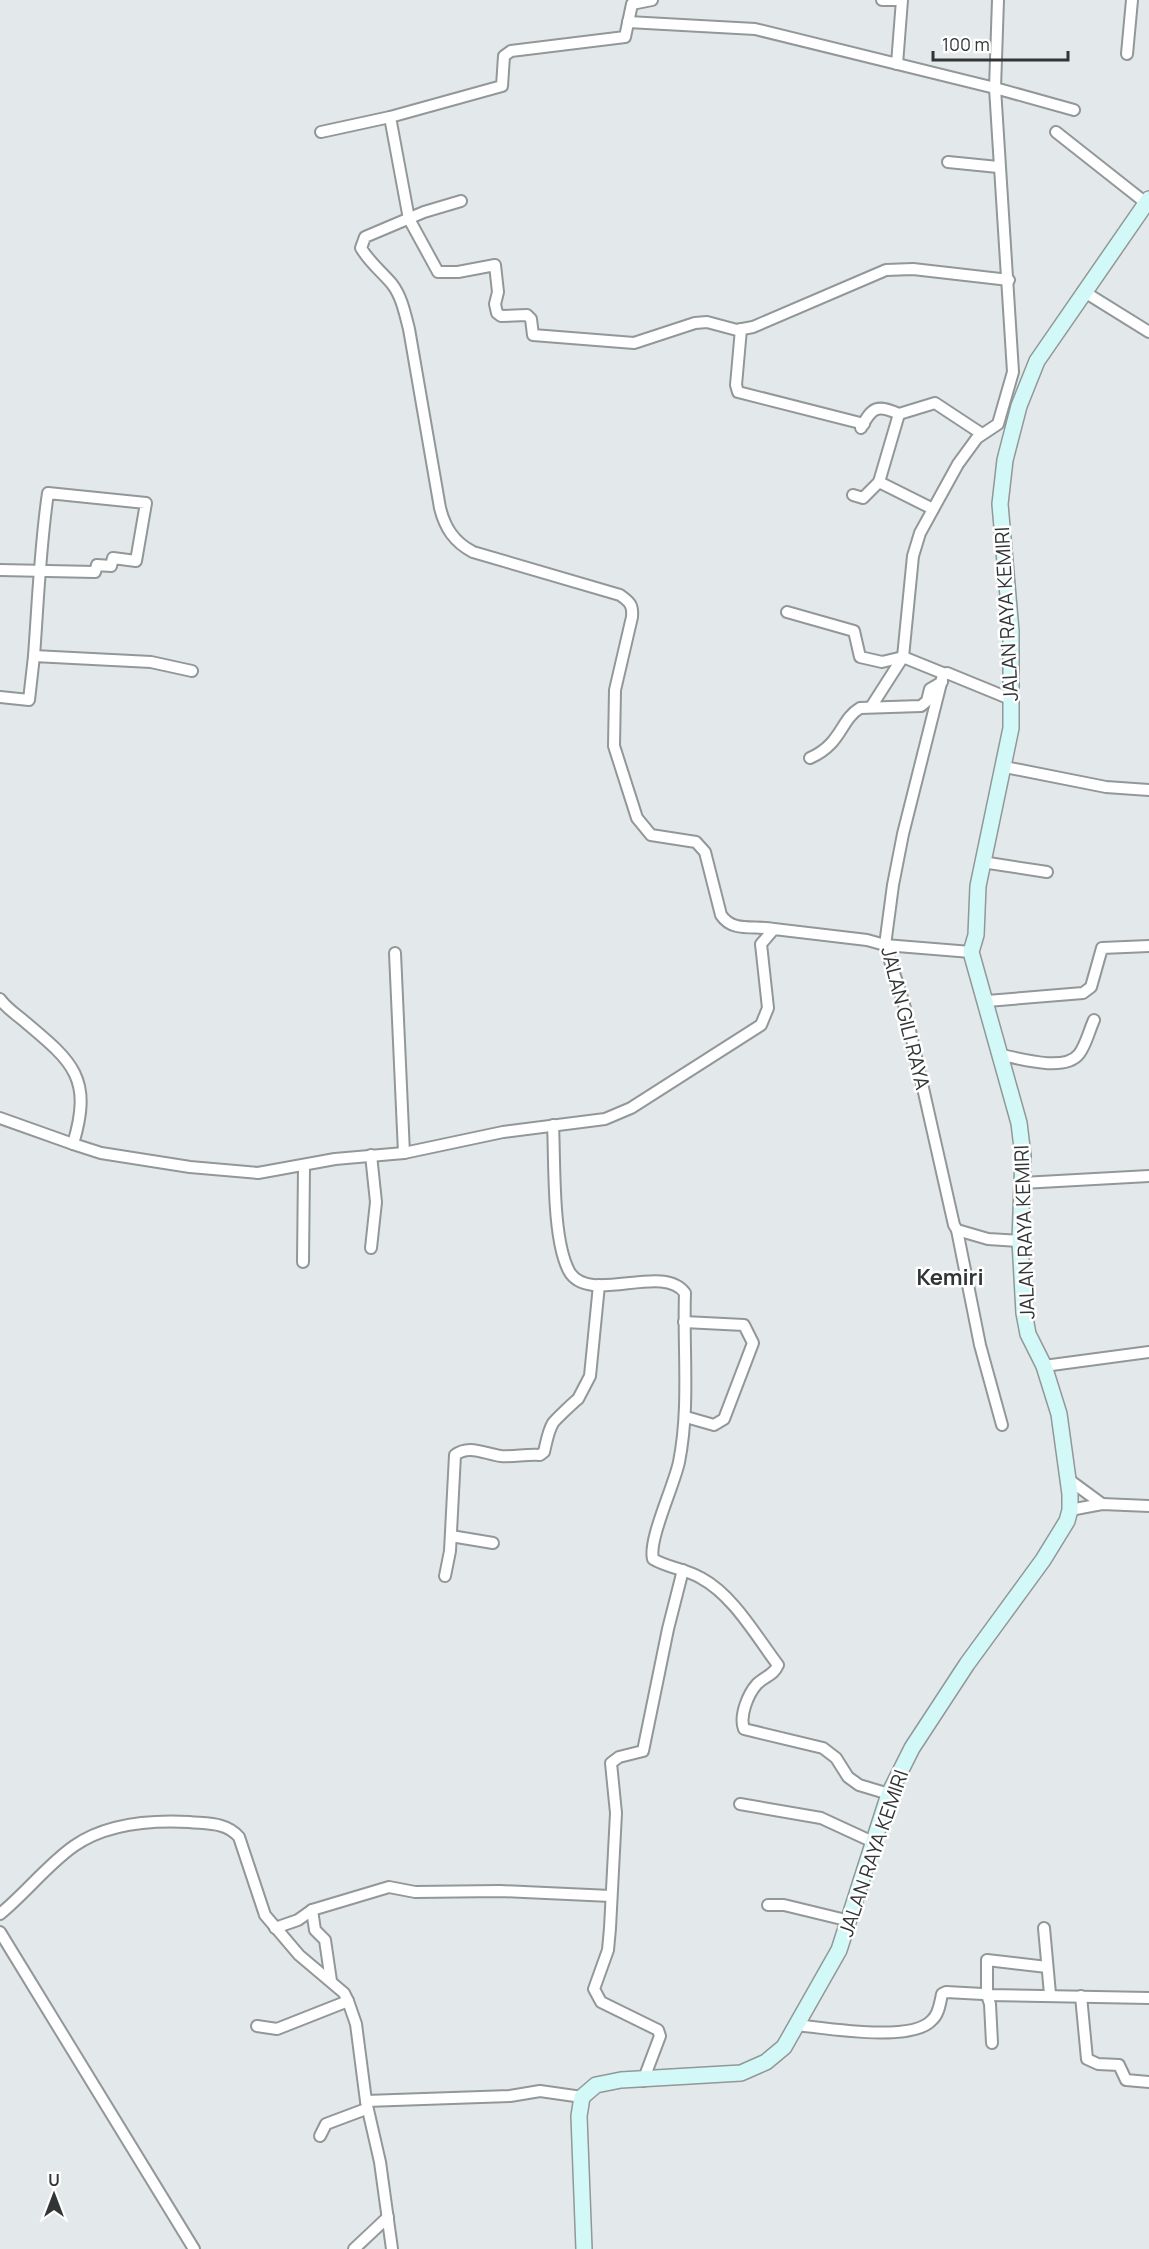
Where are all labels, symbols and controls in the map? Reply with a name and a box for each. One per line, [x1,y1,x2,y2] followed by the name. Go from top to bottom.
[933,24,1068,62] scale bar
[942,32,990,56] text: 100 m
[988,526,1024,702] street label: JALAN RAYA KEMIRI
[875,944,937,1093] street label: JALAN GILI RAYA
[1007,1144,1041,1320] street label: JALAN RAYA KEMIRI
[916,1262,984,1292] district label: Kemiri
[832,1766,914,1940] street label: JALAN RAYA KEMIRI
[24,2165,84,2225] north arrow
[48,2169,60,2191] text: U

